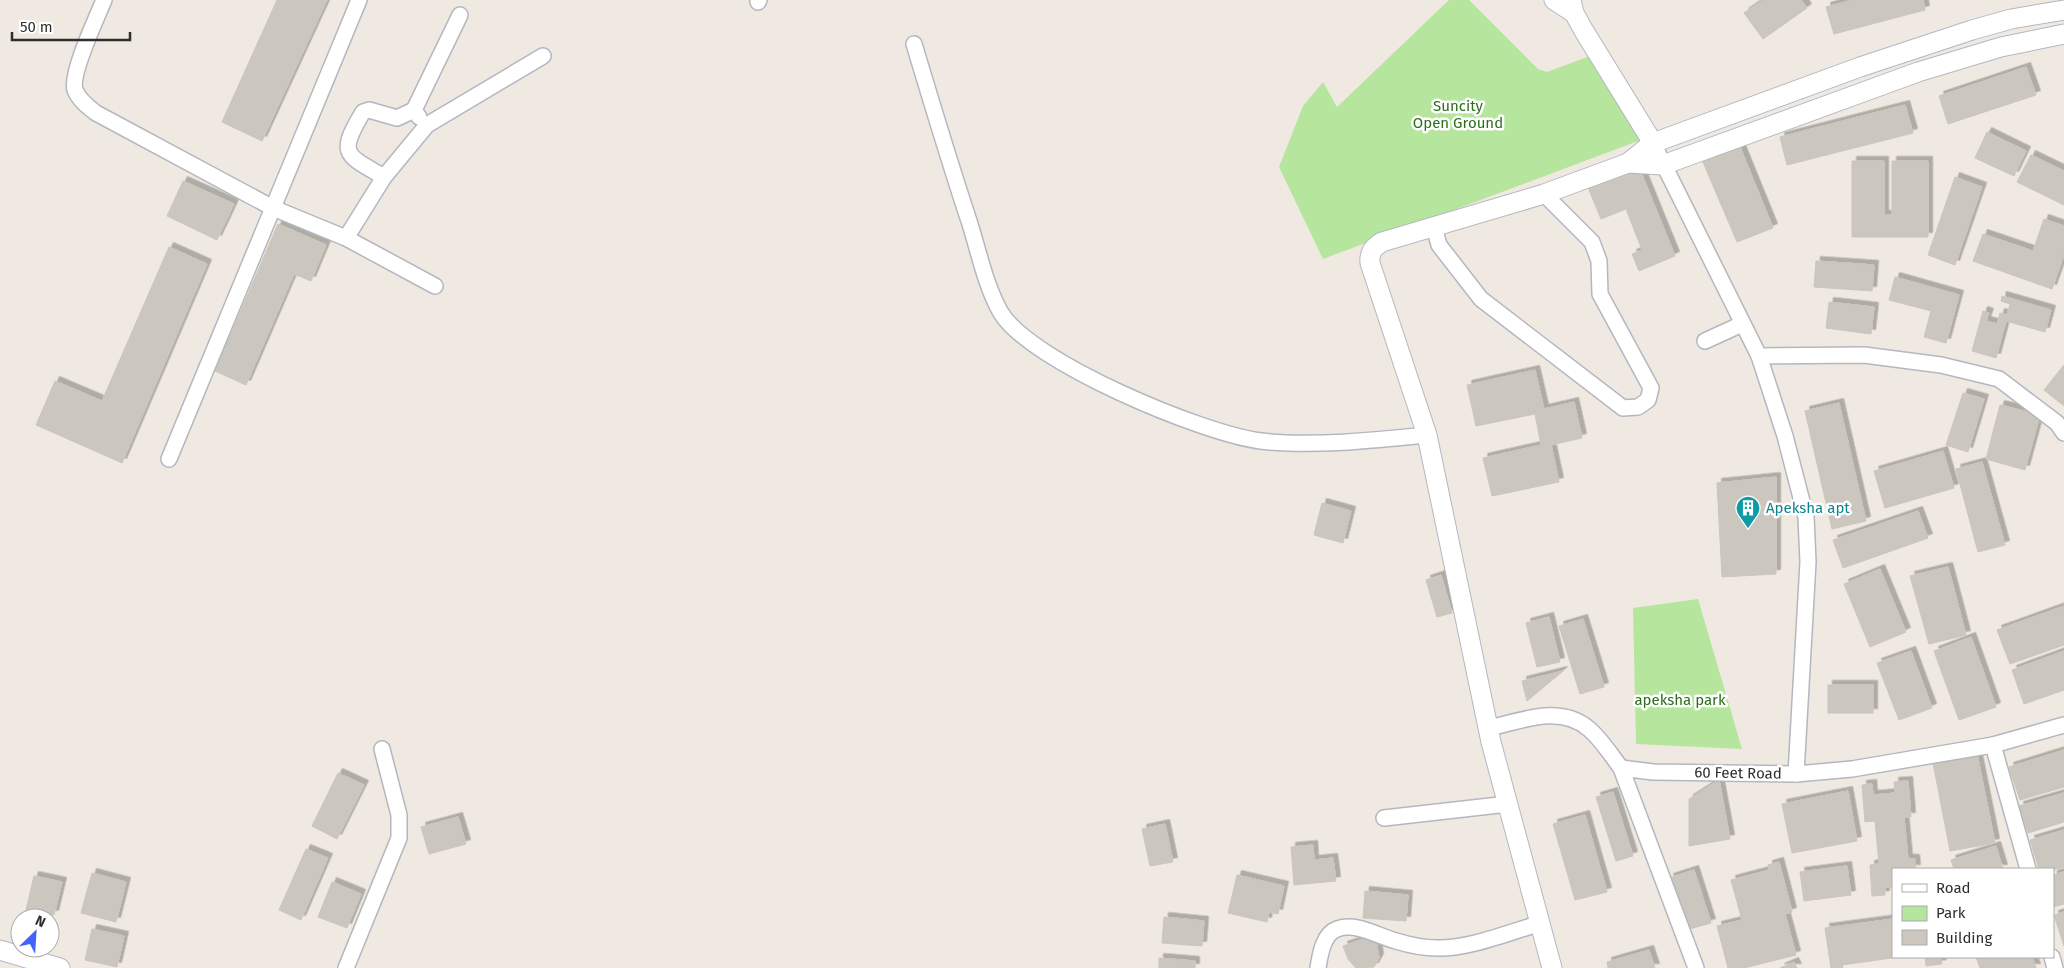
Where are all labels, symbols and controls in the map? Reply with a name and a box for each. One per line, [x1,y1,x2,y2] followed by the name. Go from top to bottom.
[12,10,130,42] scale bar
[20,18,53,36] text: 50 m
[1413,97,1503,132] park label: Suncity Open Ground
[1735,495,1761,529] building icon: Apeksha apt
[1766,499,1850,517] place label: Apeksha apt
[1634,691,1726,709] park label: apeksha park
[1694,763,1782,783] street label: 60 Feet Road
[1892,868,2054,958] legend
[1936,879,1971,897] text: Road
[1936,904,1966,922] text: Park
[10,908,60,958] north arrow
[32,912,48,931] text: N
[1936,929,1992,947] text: Building

